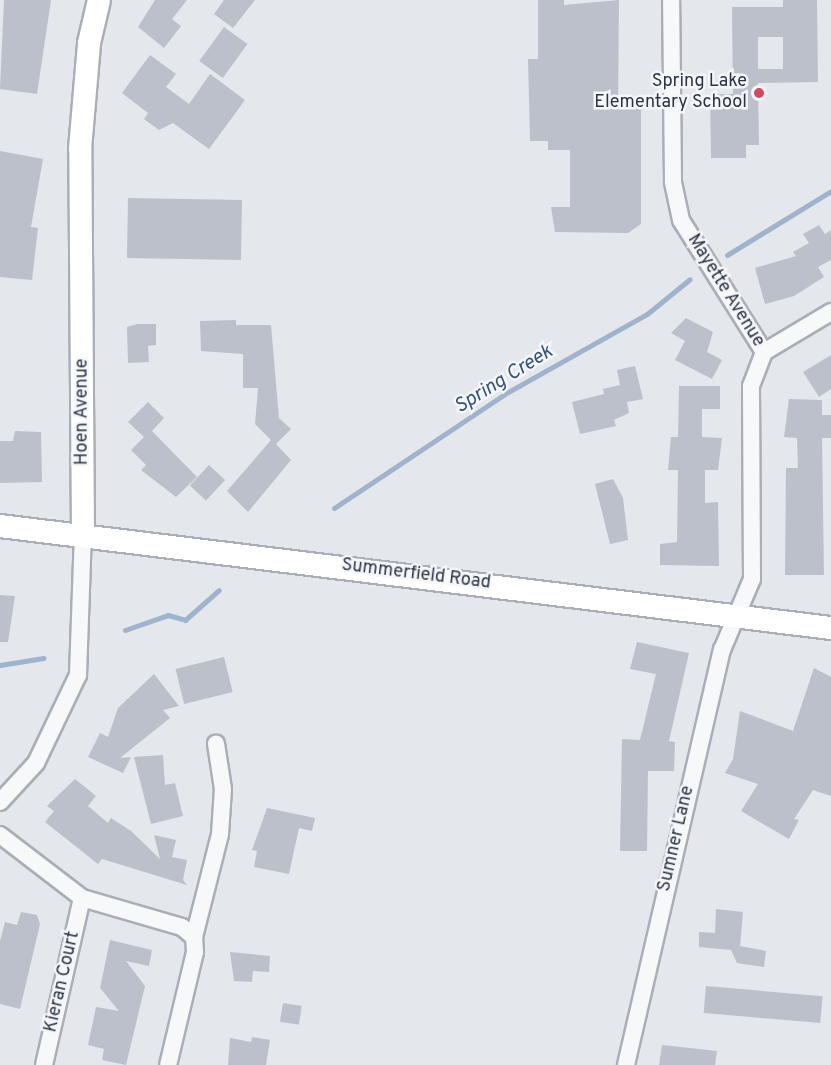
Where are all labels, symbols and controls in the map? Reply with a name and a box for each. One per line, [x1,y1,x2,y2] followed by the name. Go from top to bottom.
[594,72,747,115] place label: Spring Lake Elementary School
[752,86,766,100] marker: Spring Lake Elementary School
[682,230,768,352] street label: Mayette Avenue
[450,340,558,420] water label: Spring Creek
[72,358,94,466] street label: Hoen Avenue
[340,555,492,595] street label: Summerfield Road
[654,784,700,894] street label: Sumner Lane
[41,929,85,1035] street label: Kieran Court

